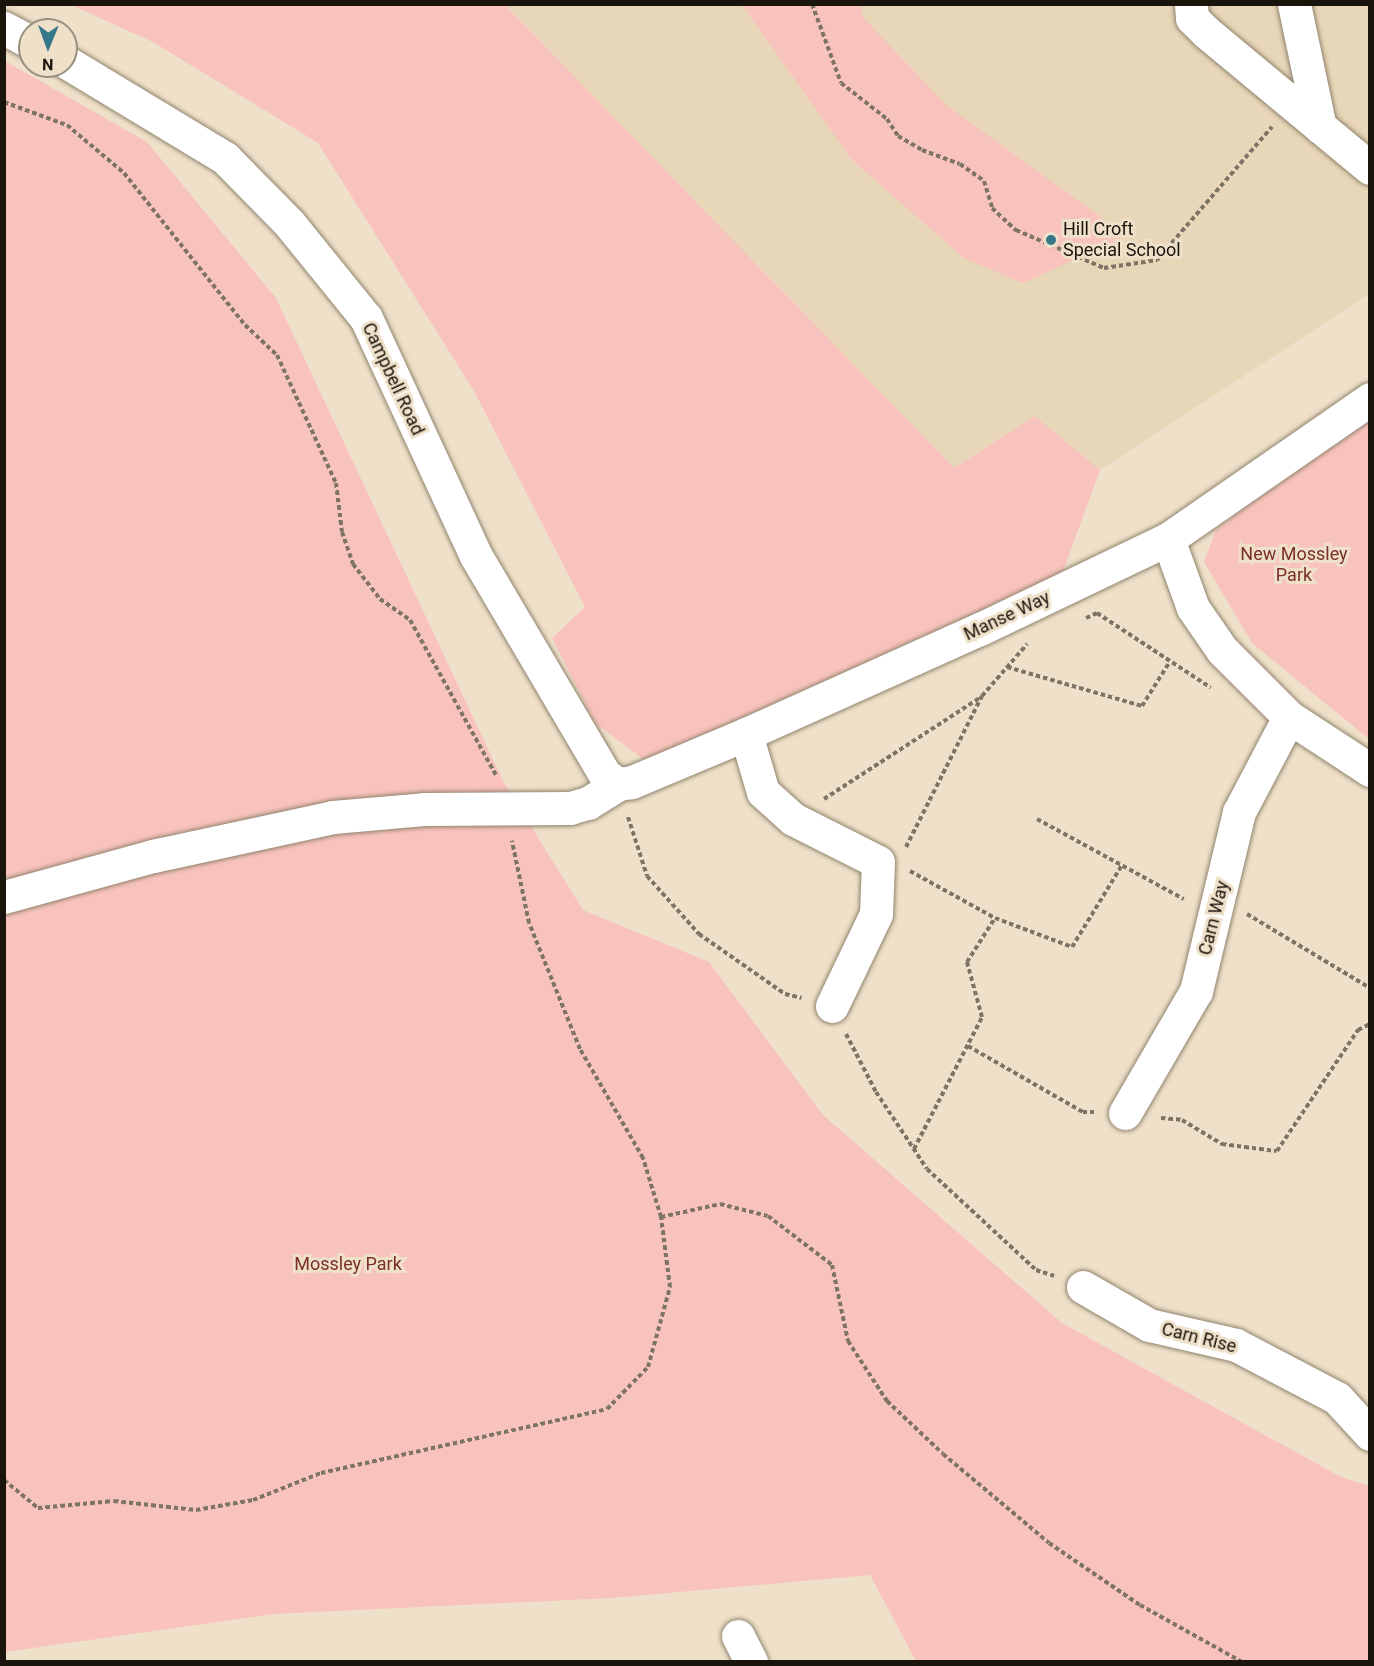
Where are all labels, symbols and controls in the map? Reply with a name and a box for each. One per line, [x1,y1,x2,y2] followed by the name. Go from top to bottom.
[18,18,78,78] north arrow
[42,55,54,74] text: N
[1063,219,1181,262] place label: Hill Croft Special School
[1044,233,1058,247] marker: Hill Croft Special School
[358,319,428,439] street label: Campbell Road
[1240,544,1348,586] park label: New Mossley Park
[960,587,1054,645] street label: Manse Way
[1194,879,1234,957] street label: Carn Way
[294,1253,402,1275] park label: Mossley Park
[1159,1318,1239,1358] street label: Carn Rise

